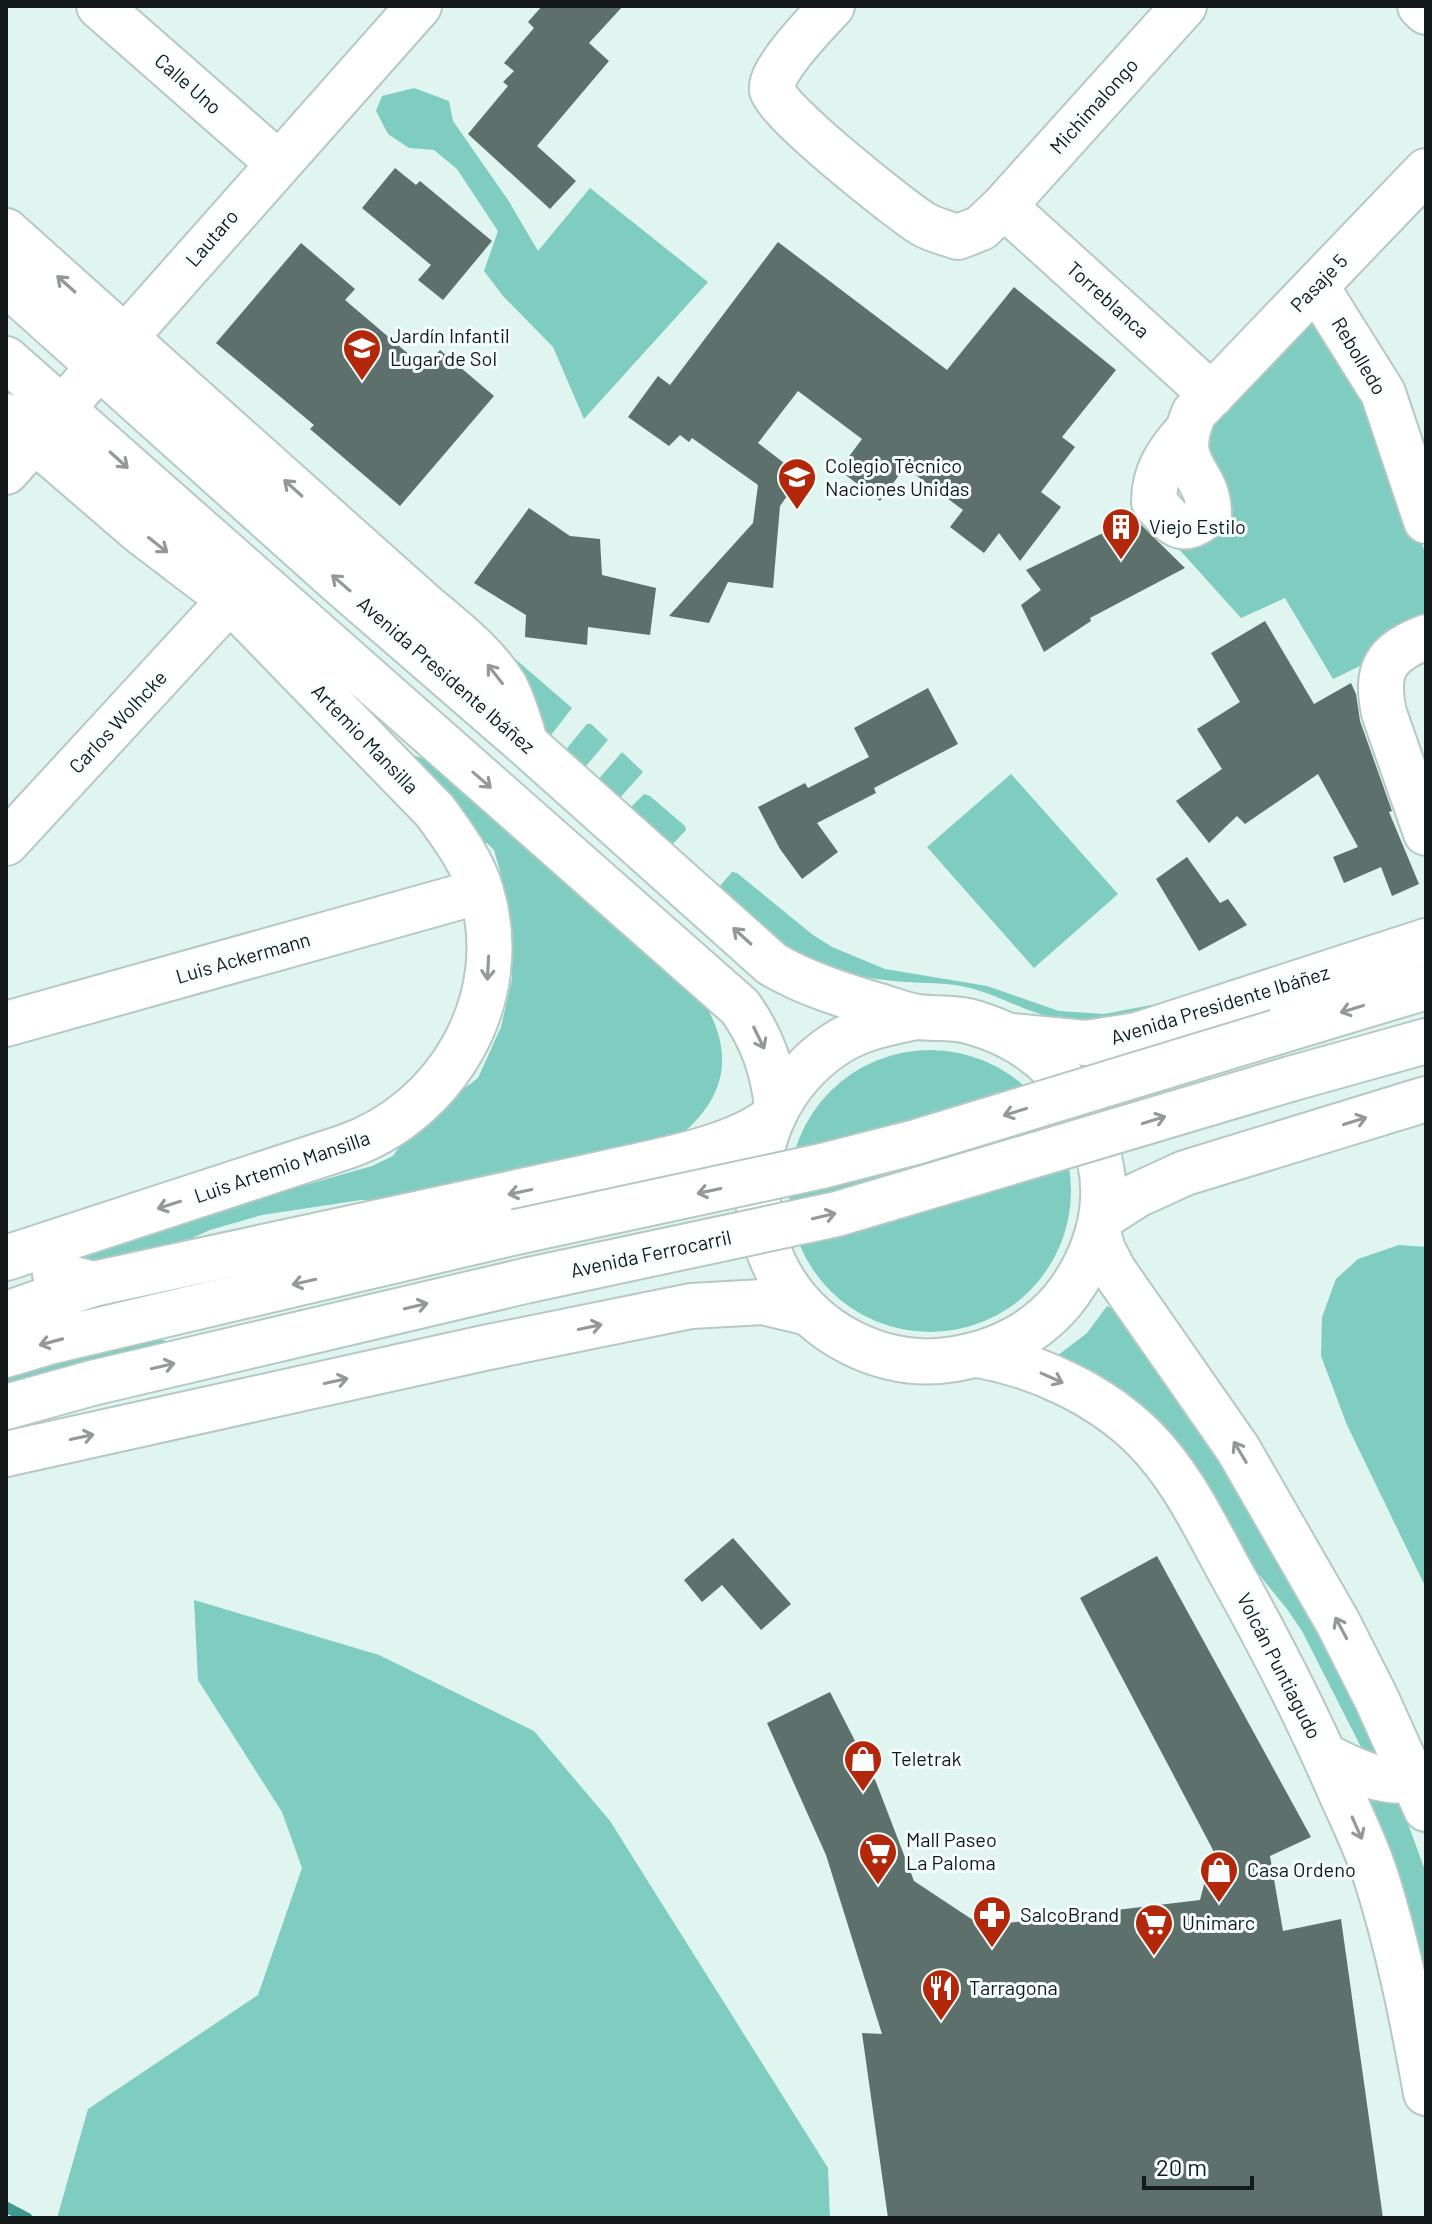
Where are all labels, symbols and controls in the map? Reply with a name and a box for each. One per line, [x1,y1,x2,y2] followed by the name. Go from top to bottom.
[150,48,227,119] street label: Calle Uno
[1044,53,1142,158] street label: Michimalongo
[180,204,243,271] street label: Lautaro
[1285,248,1352,316] street label: Pasaje 5
[1062,256,1155,343] street label: Torreblanca
[56,276,76,294] one-way arrow
[1327,312,1392,399] street label: Rebolledo
[390,323,510,370] place label: Jardín Infantil Lugar de Sol
[341,327,383,382] school or university icon: Jardín Infantil Lugar de Sol
[109,451,129,469] one-way arrow
[825,453,969,500] place label: Colegio Técnico Naciones Unidas
[776,456,818,511] school or university icon: Colegio Técnico Naciones Unidas
[284,479,304,497] one-way arrow
[1100,506,1142,561] building icon: Viejo Estilo
[1149,514,1246,538] place label: Viejo Estilo
[147,536,168,553] one-way arrow
[331,574,351,592] one-way arrow
[353,591,540,758] street label: Avenida Presidente Ibáñez
[486,664,503,685] one-way arrow
[63,665,171,778] street label: Carlos Wolhcke
[307,678,424,798] street label: Artemio Mansilla
[472,771,492,789] one-way arrow
[173,926,313,988] street label: Luis Ackermann
[732,928,752,946] one-way arrow
[480,955,495,981] one-way arrow
[1108,959,1332,1049] street label: Avenida Presidente Ibáñez
[1339,1002,1365,1017] one-way arrow
[752,1026,767,1050] one-way arrow
[1003,1106,1028,1120] one-way arrow
[1141,1112,1167,1127] one-way arrow
[1341,1113,1367,1128] one-way arrow
[191,1125,373,1207] street label: Luis Artemio Mansilla
[697,1184,722,1199] one-way arrow
[507,1185,533,1200] one-way arrow
[156,1198,181,1213] one-way arrow
[811,1208,836,1223] one-way arrow
[568,1224,733,1282] street label: Avenida Ferrocarril
[292,1275,318,1290] one-way arrow
[402,1298,428,1313] one-way arrow
[577,1318,603,1333] one-way arrow
[39,1335,65,1350] one-way arrow
[149,1358,175,1373] one-way arrow
[1039,1372,1064,1387] one-way arrow
[323,1373,348,1388] one-way arrow
[69,1429,95,1444] one-way arrow
[1231,1441,1247,1464] one-way arrow
[1233,1588,1327,1743] street label: Volcán Puntiagudo
[1332,1617,1348,1641] one-way arrow
[842,1738,884,1793] shop icon: Teletrak
[891,1746,962,1770] place label: Teletrak
[1350,1815,1365,1840] one-way arrow
[906,1827,997,1874] place label: Mall Paseo La Paloma
[857,1831,899,1886] supermarket icon: Mall Paseo La Paloma
[1198,1849,1240,1904] shop icon: Casa Ordeno
[1247,1857,1356,1881] place label: Casa Ordeno
[971,1894,1013,1949] pharmacy icon: SalcoBrand
[1020,1902,1119,1926] place label: SalcoBrand
[1133,1902,1175,1957] supermarket icon: Unimarc
[1182,1910,1255,1934] place label: Unimarc
[920,1967,962,2022] restaurant icon: Tarragona
[969,1975,1058,1999] place label: Tarragona
[1144,2140,1252,2190] scale bar
[1156,2152,1207,2181] text: 20 m

